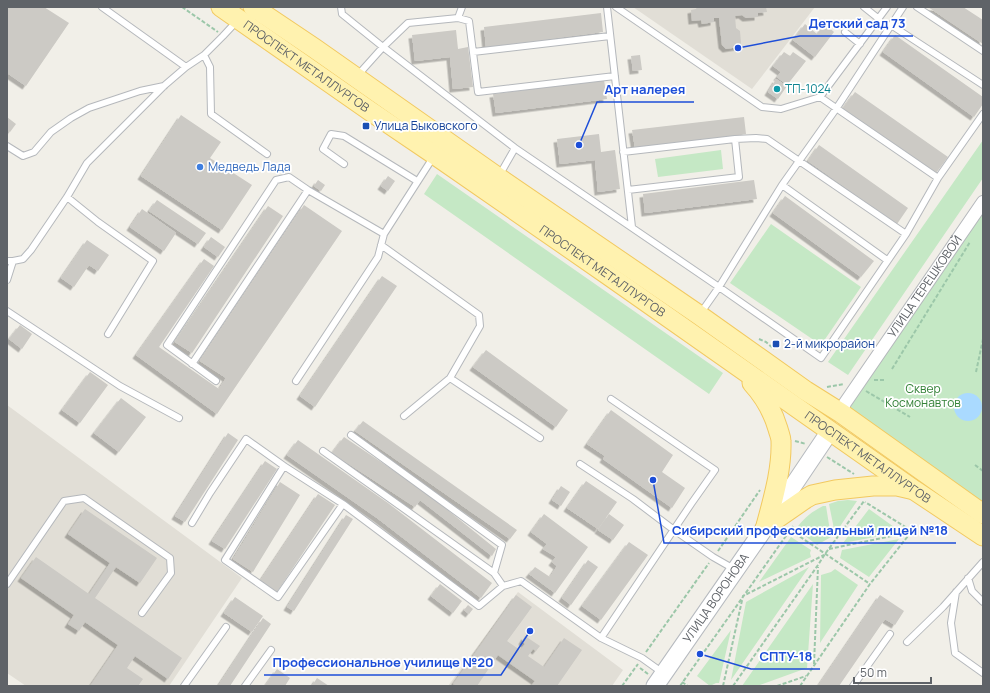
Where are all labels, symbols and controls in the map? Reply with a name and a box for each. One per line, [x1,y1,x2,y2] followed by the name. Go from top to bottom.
[800,11,913,36] callout: Детский сад 73
[808,14,906,32] text: Детский сад 73
[240,16,373,116] street label: ПРОСПЕКТ МЕТАЛЛУРГОВ
[597,77,694,102] callout: Арт налерея
[605,80,685,98] text: Арт налерея
[785,80,831,97] place label: ТП-1024
[772,84,782,94] marker: ТП-1024
[374,117,478,134] place label: Улица Быковского
[361,121,371,131] marker: Улица Быковского
[208,158,291,175] place label: Медведь Лада
[195,162,205,172] marker: Медведь Лада
[536,221,669,321] street label: ПРОСПЕКТ МЕТАЛЛУРГОВ
[883,232,966,341] street label: УЛИЦА ТЕРЕШКОВОЙ
[784,335,875,352] place label: 2-й микрорайон
[771,339,781,349] marker: 2-й микрорайон
[885,380,961,411] park label: Сквер Космонавтов
[802,407,934,507] street label: ПРОСПЕКТ МЕТАЛЛУРГОВ
[664,518,956,543] callout: Сибирский профессиональный лицей №18
[672,521,948,539] text: Сибирский профессиональный лицей №18
[678,549,753,646] street label: УЛИЦА ВОРОНОВА
[751,644,820,669] callout: СПТУ-18
[760,647,813,665] text: СПТУ-18
[264,650,501,675] callout: Профессиональное училище №20
[273,653,493,671] text: Профессиональное училище №20
[854,659,931,685] scale bar
[860,664,887,681] text: 50 m

